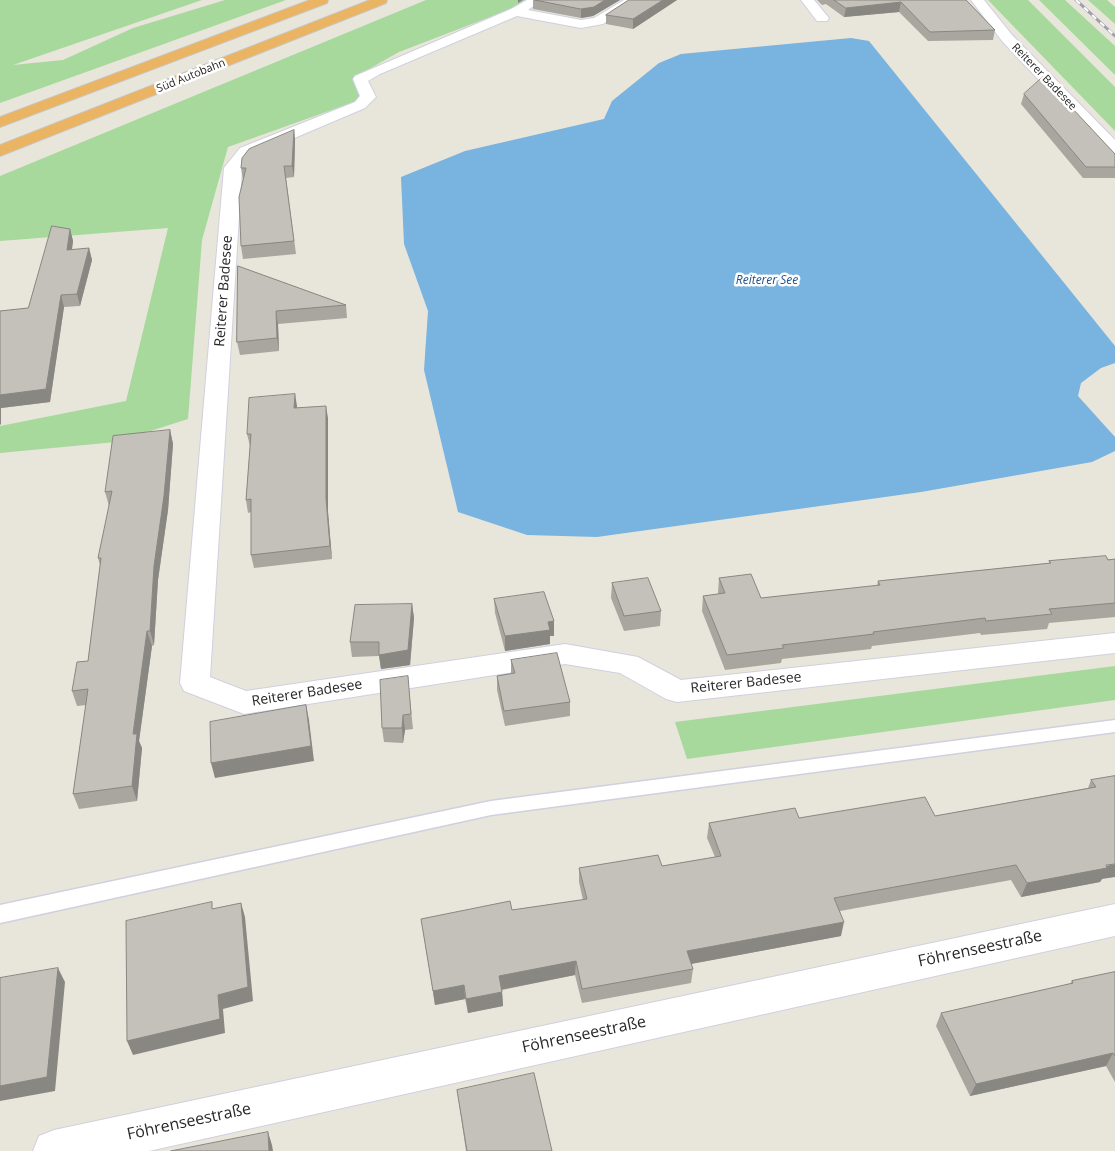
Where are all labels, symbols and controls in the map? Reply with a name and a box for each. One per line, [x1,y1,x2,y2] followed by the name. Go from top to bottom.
[1009,41,1079,113] street label: Reiterer Badesee
[155,56,227,96] street label: Süd Autobahn
[212,235,236,347] street label: Reiterer Badesee
[736,274,798,288] water label: Reiterer See
[690,669,802,697] street label: Reiterer Badesee
[251,676,363,710] street label: Reiterer Badesee
[916,926,1044,972] street label: Föhrenseestraße
[520,1012,648,1058] street label: Föhrenseestraße
[125,1099,253,1145] street label: Föhrenseestraße

